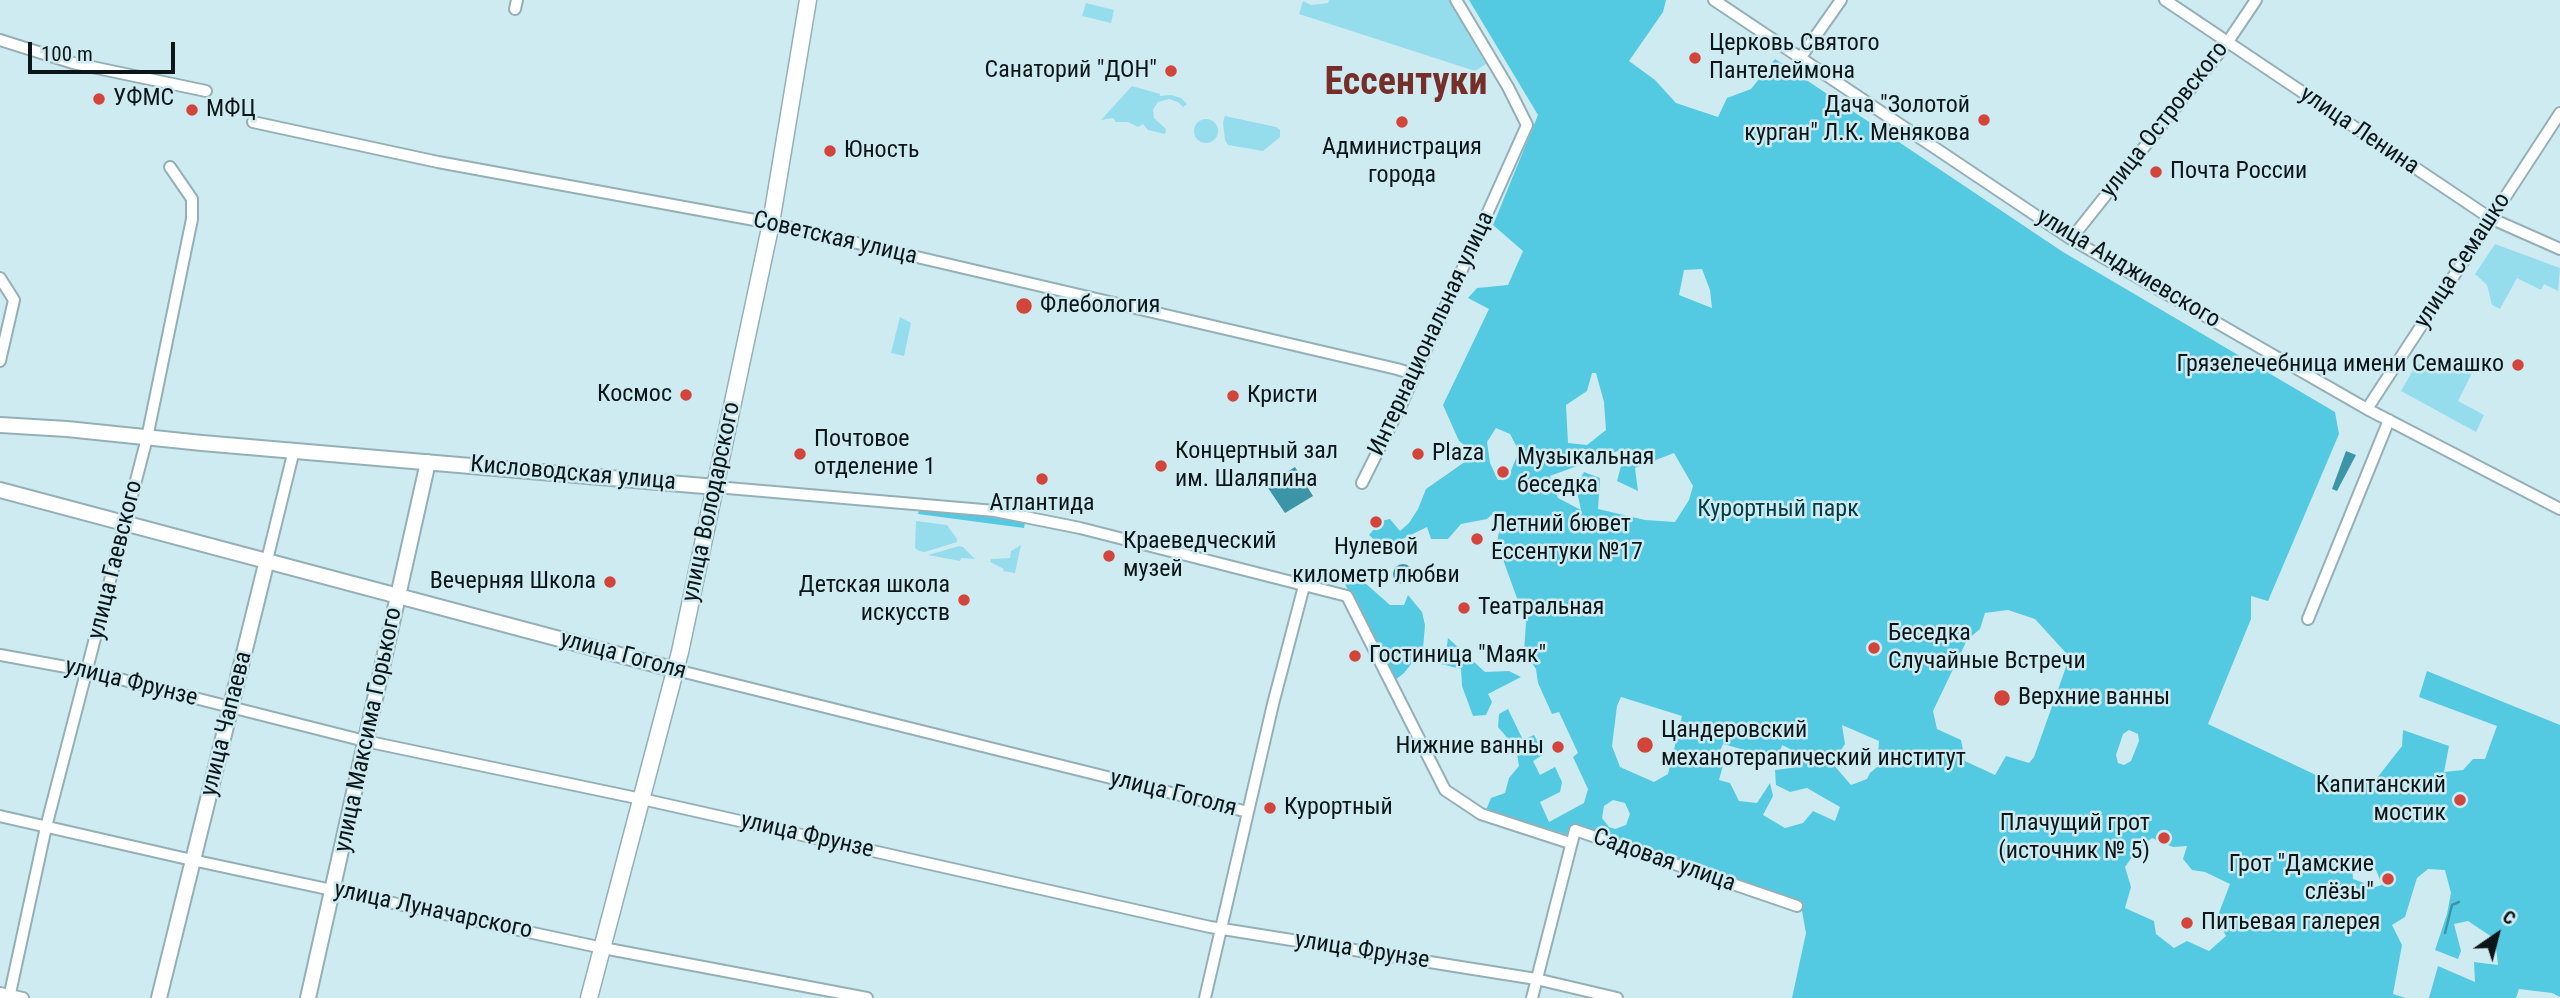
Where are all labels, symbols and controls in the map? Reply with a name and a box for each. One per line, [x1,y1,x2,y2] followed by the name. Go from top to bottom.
[32,28,178,72] scale bar
[1709,30,1880,86] place label: Церковь Святого Пантелеймона
[2095,36,2235,204] street label: улица Островского
[41,42,93,66] text: 100 m
[1687,50,1703,66] marker: Церковь Святого Пантелеймона
[985,57,1157,85] place label: Санаторий "ДОН"
[1325,61,1487,107] district label: Ессентуки
[1163,63,1179,79] marker: Санаторий "ДОН"
[2294,81,2424,181] street label: улица Ленина
[113,85,174,113] place label: УФМС
[91,91,107,107] marker: УФМС
[1744,92,1970,148] place label: Дача "Золотой курган" Л.К. Менякова
[206,96,256,124] place label: МФЦ
[184,102,200,118] marker: МФЦ
[1976,112,1992,128] marker: Дача "Золотой курган" Л.К. Менякова
[1394,114,1410,130] marker: Администрация города
[1322,134,1482,190] place label: Администрация города
[844,137,919,165] place label: Юность
[822,143,838,159] marker: Юность
[2170,158,2307,186] place label: Почта России
[2148,164,2164,180] marker: Почта России
[2409,188,2517,334] street label: улица Семашко
[2031,203,2225,335] street label: улица Анджиевского
[750,206,920,272] street label: Советская улица
[1363,207,1501,461] street label: Интернациональная улица
[1040,292,1160,320] place label: Флебология
[1014,296,1034,316] marker: Флебология
[2177,351,2504,379] place label: Грязелечебница имени Семашко
[2510,357,2526,373] marker: Грязелечебница имени Семашко
[597,381,672,409] place label: Космос
[1247,382,1318,410] place label: Кристи
[678,387,694,403] marker: Космос
[1225,388,1241,404] marker: Кристи
[677,400,747,604] street label: улица Володарского
[814,426,936,482] place label: Почтовое отделение 1
[1175,438,1338,494] place label: Концертный зал им. Шаляпина
[1432,440,1484,468] place label: Plaza
[1517,444,1654,500] place label: Музыкальная беседка
[792,446,808,462] marker: Почтовое отделение 1
[1410,446,1426,462] marker: Plaza
[469,451,677,497] street label: Кисловодская улица
[1153,458,1169,474] marker: Концертный зал им. Шаляпина
[1495,464,1511,480] marker: Музыкальная беседка
[1034,471,1050,487] marker: Атлантида
[82,478,150,642] street label: улица Гаевского
[989,490,1095,518] place label: Атлантида
[1697,496,1859,524] park label: Курортный парк
[1491,511,1643,567] place label: Летний бювет Ессентуки №17
[1368,514,1384,530] marker: Нулевой километр любви
[1123,528,1277,584] place label: Краеведческий музей
[1469,531,1485,547] marker: Летний бювет Ессентуки №17
[1292,534,1460,590] place label: Нулевой километр любви
[1101,548,1117,564] marker: Краеведческий музей
[430,568,596,596] place label: Вечерняя Школа
[799,572,950,628] place label: Детская школа искусств
[602,574,618,590] marker: Вечерняя Школа
[956,592,972,608] marker: Детская школа искусств
[1478,594,1604,622] place label: Театральная
[1456,600,1472,616] marker: Театральная
[329,605,409,855] street label: улица Максима Горького
[1888,620,2086,676] place label: Беседка Случайные Встречи
[557,625,689,687] street label: улица Гоголя
[1866,640,1882,656] marker: Беседка Случайные Встречи
[1369,642,1546,670] place label: Гостиница "Маяк"
[1347,648,1363,664] marker: Гостиница "Маяк"
[195,649,259,799] street label: улица Чапаева
[62,653,200,713] street label: улица Фрунзе
[2018,684,2170,712] place label: Верхние ванны
[1992,688,2012,708] marker: Верхние ванны
[1661,717,1966,773] place label: Цандеровский механотерапический институт
[1395,733,1544,761] place label: Нижние ванны
[1635,735,1655,755] marker: Цандеровский механотерапический институт
[1550,739,1566,755] marker: Нижние ванны
[1107,764,1239,824] street label: улица Гоголя
[2316,772,2446,828] place label: Капитанский мостик
[2452,792,2468,808] marker: Капитанский мостик
[1284,794,1393,822] place label: Курортный
[1262,800,1278,816] marker: Курортный
[738,807,876,865] street label: улица Фрунзе
[1998,810,2150,866] place label: Плачущий грот (источник № 5)
[1589,823,1739,899] street label: Садовая улица
[2156,830,2172,846] marker: Плачущий грот (источник № 5)
[2229,851,2374,907] place label: Грот "Дамские слёзы"
[2380,871,2396,887] marker: Грот "Дамские слёзы"
[331,876,535,946] street label: улица Луначарского
[2462,900,2532,970] north arrow
[2498,905,2520,930] text: С
[2201,909,2380,937] place label: Питьевая галерея
[2179,915,2195,931] marker: Питьевая галерея
[1293,926,1431,976] street label: улица Фрунзе

